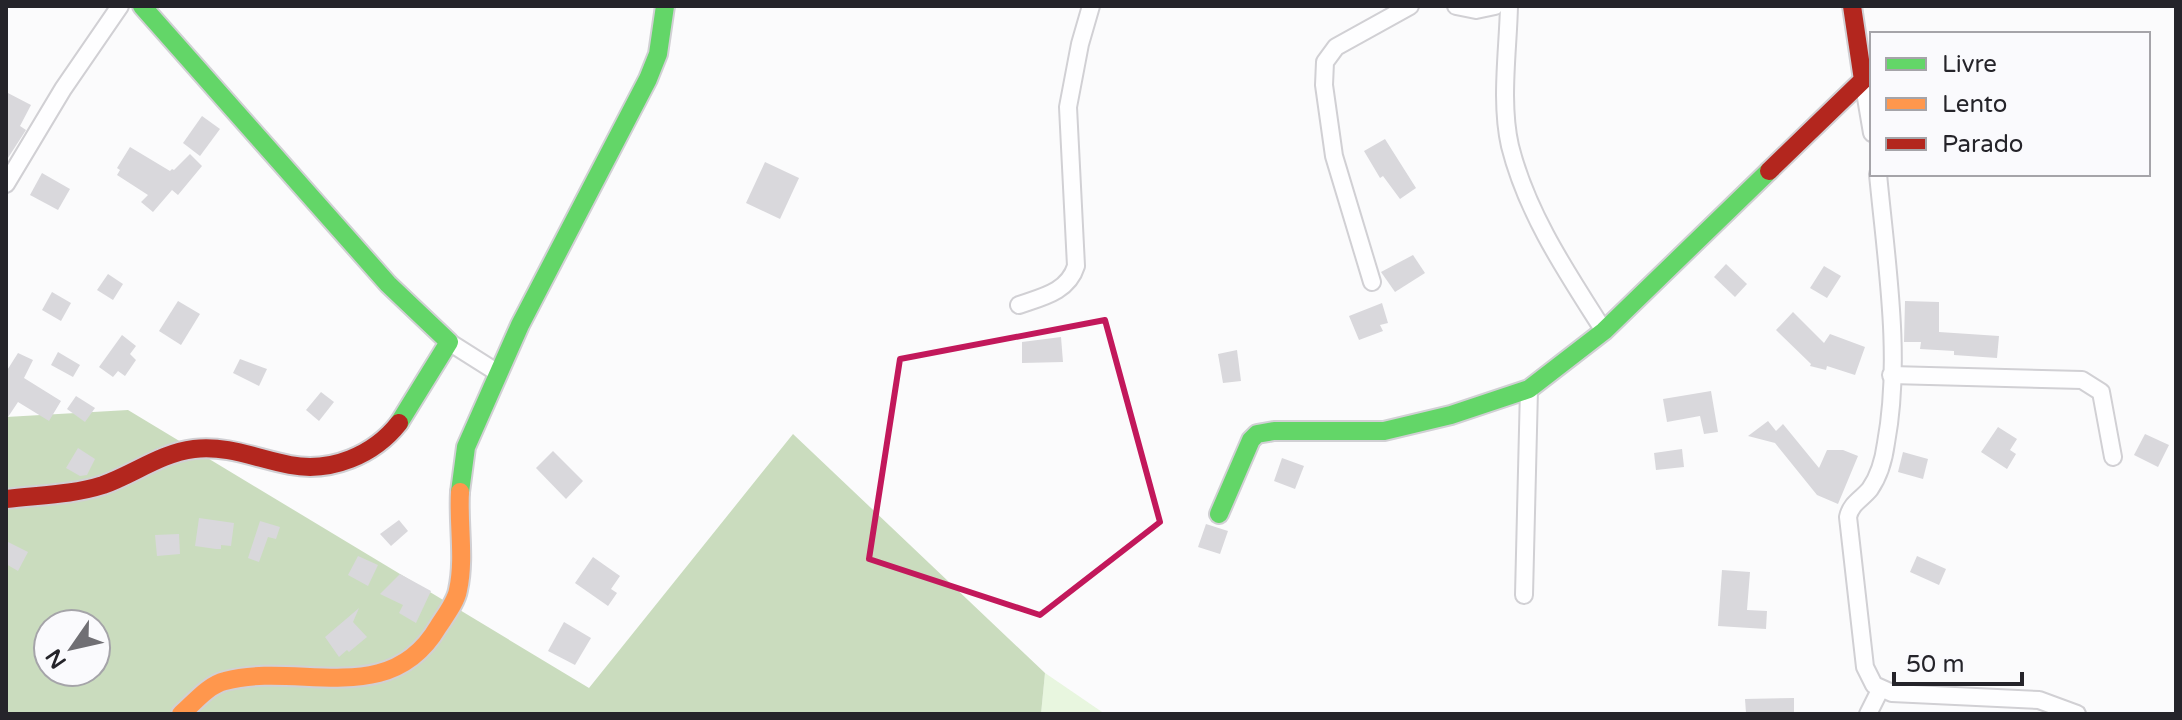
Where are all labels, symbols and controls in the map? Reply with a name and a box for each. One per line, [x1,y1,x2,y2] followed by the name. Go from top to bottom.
[1870,32,2150,176] legend
[1942,50,1997,79] text: Livre
[1942,90,2007,119] text: Lento
[1942,130,2023,159] text: Parado
[32,608,112,688] north arrow
[1894,636,2022,686] scale bar
[41,644,72,673] text: N
[1906,650,1964,679] text: 50 m

